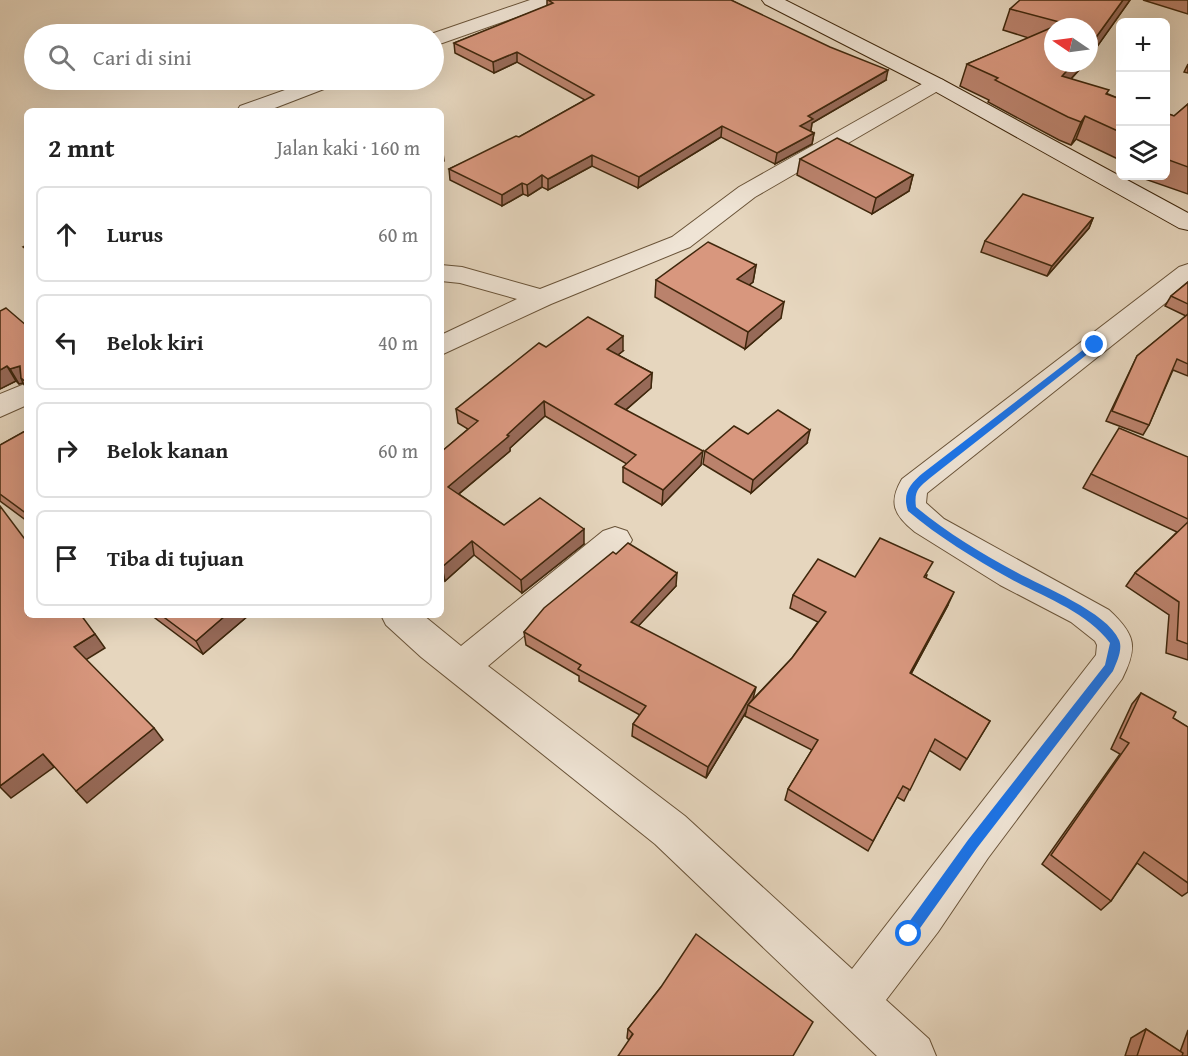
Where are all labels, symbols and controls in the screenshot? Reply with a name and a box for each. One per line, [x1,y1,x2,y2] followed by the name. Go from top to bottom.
[1044,18,1098,72] north arrow
[1116,18,1170,180] map controls
[1116,18,1170,72] button: +
[24,24,444,90] search box
[45,41,78,74] icon: search
[93,41,192,73] text: Cari di sini
[1116,72,1170,126] button: −
[1116,126,1170,180] button: layers
[48,128,115,167] text: 2 mnt
[276,133,420,162] text: Jalan kaki · 160 m
[50,218,83,251] icon: ahead
[107,218,163,250] text: Lurus
[378,220,418,249] text: 60 m
[50,326,83,359] icon: left
[107,326,204,358] text: Belok kiri
[378,328,418,357] text: 40 m
[1081,331,1107,357] route end
[50,434,83,467] icon: right
[107,434,228,466] text: Belok kanan
[378,436,418,465] text: 60 m
[50,542,83,575] icon: arrive
[107,542,244,574] text: Tiba di tujuan
[895,920,921,946] route start

